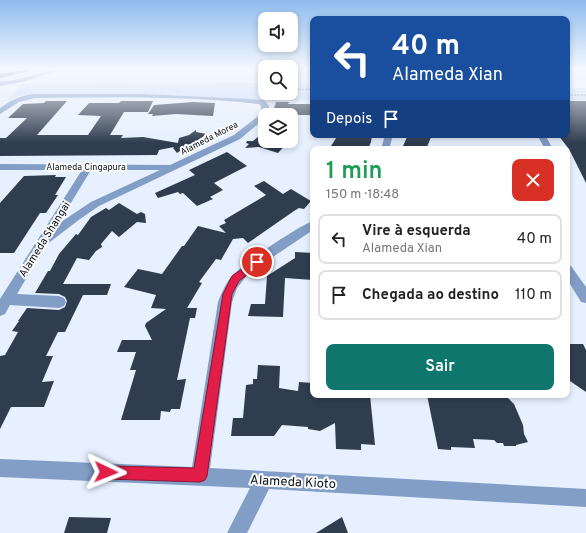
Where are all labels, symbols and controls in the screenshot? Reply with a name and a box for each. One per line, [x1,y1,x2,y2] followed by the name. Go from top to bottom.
[258,12,298,148] map controls
[258,12,298,52] button: sound
[392,29,460,65] text: 40 m
[326,32,378,84] icon: left
[258,60,298,100] button: search
[392,64,503,87] text: Alameda Xian
[258,108,298,148] button: layers
[380,108,402,130] icon: arrive
[326,110,372,129] text: Depois
[179,119,240,158] street label: Alameda Morea
[326,157,383,187] text: 1 min
[512,159,554,201] button: close
[46,162,126,173] street label: Alameda Cingapura
[326,187,399,203] text: 150 m · 18:48
[16,199,74,280] street label: Alameda Shangai
[362,222,471,241] text: Vire à esquerda
[328,228,350,250] icon: left
[517,230,552,249] text: 40 m
[362,241,442,257] text: Alameda Xian
[240,245,274,279] pin
[246,251,268,273] icon: arrive
[328,284,350,306] icon: arrive
[362,286,499,305] text: Chegada ao destino
[515,286,552,305] text: 110 m
[326,344,554,390] button: Sair
[85,451,127,493] position arrow
[250,473,336,493] street label: Alameda Kioto

